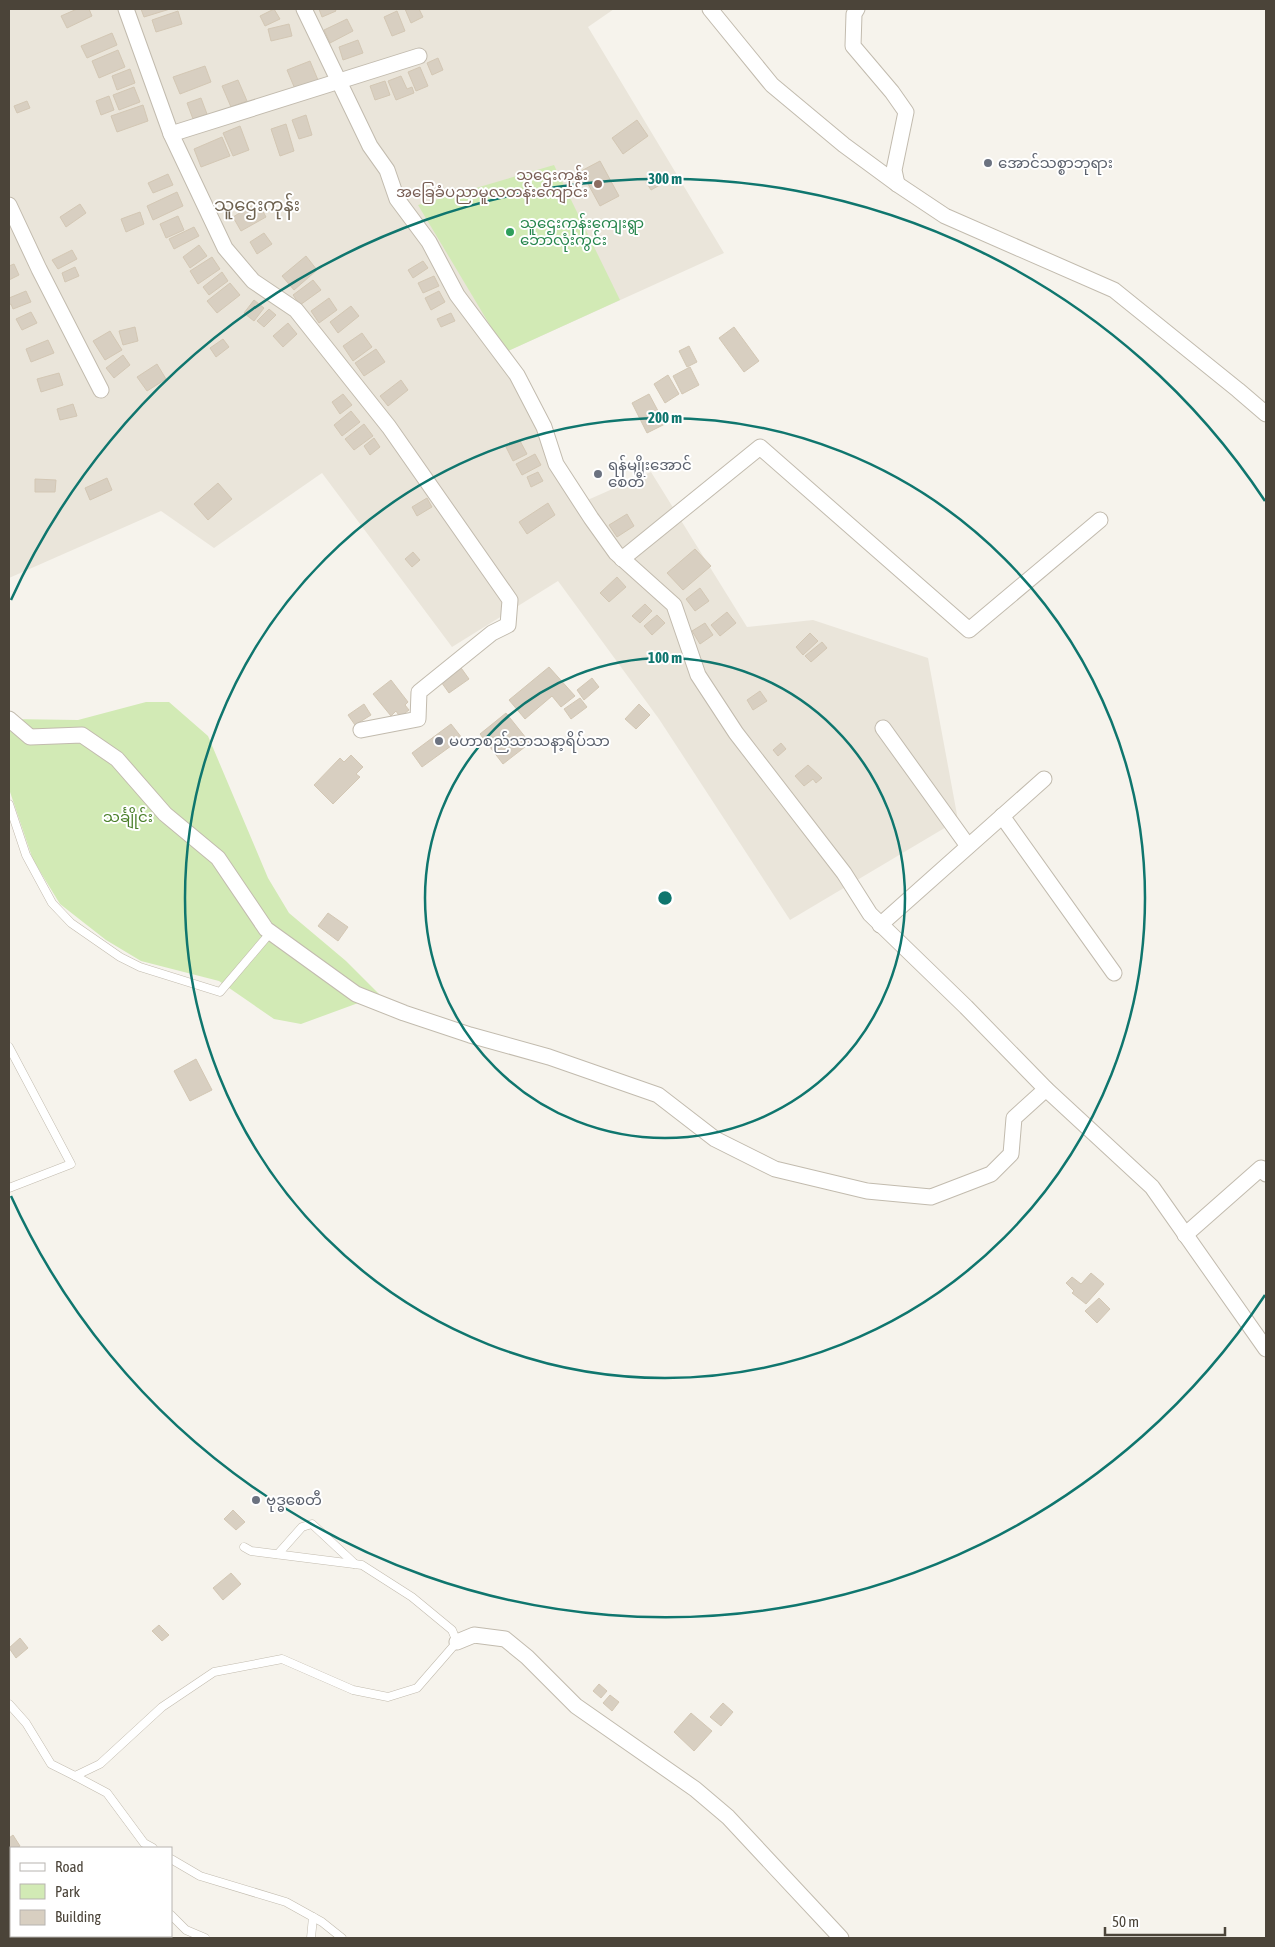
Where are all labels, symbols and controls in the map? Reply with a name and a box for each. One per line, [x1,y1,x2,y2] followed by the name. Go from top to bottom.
[998,153,1113,175] place label: အောင်သစ္စာဘုရား
[982,157,994,169] marker: အောင်သစ္စာဘုရား
[396,165,588,204] place label: သူဌေးကုန်း အခြေခံပညာမူလတန်းကျောင်း
[648,170,682,187] text: 300 m
[592,178,604,190] marker: သူဌေးကုန်း အခြေခံပညာမူလတန်းကျောင်း
[214,192,300,220] district label: သူဌေးကုန်း
[520,213,644,252] place label: သူဌေးကုန်းကျေးရွာ ဘောလုံးကွင်း
[504,226,516,238] marker: သူဌေးကုန်းကျေးရွာ ဘောလုံးကွင်း
[648,409,682,426] text: 200 m
[608,455,692,490] place label: ရန်မျိုးအောင် စေတီ
[592,468,604,480] marker: ရန်မျိုးအောင် စေတီ
[648,649,682,666] text: 100 m
[449,731,610,753] place label: မဟာစည်သာသနာ့ရိပ်သာ
[433,735,445,747] marker: မဟာစည်သာသနာ့ရိပ်သာ
[103,807,153,829] park label: သင်္ချိုင်း
[656,889,674,907] centre of rings
[266,1490,322,1512] place label: ဗုဒ္ဓစေတီ
[250,1494,262,1506] marker: ဗုဒ္ဓစေတီ
[10,1847,172,1937] legend
[55,1858,84,1875] text: Road
[55,1883,80,1900] text: Park
[1105,1904,1225,1936] scale bar
[55,1908,101,1925] text: Building
[1112,1913,1139,1930] text: 50 m

